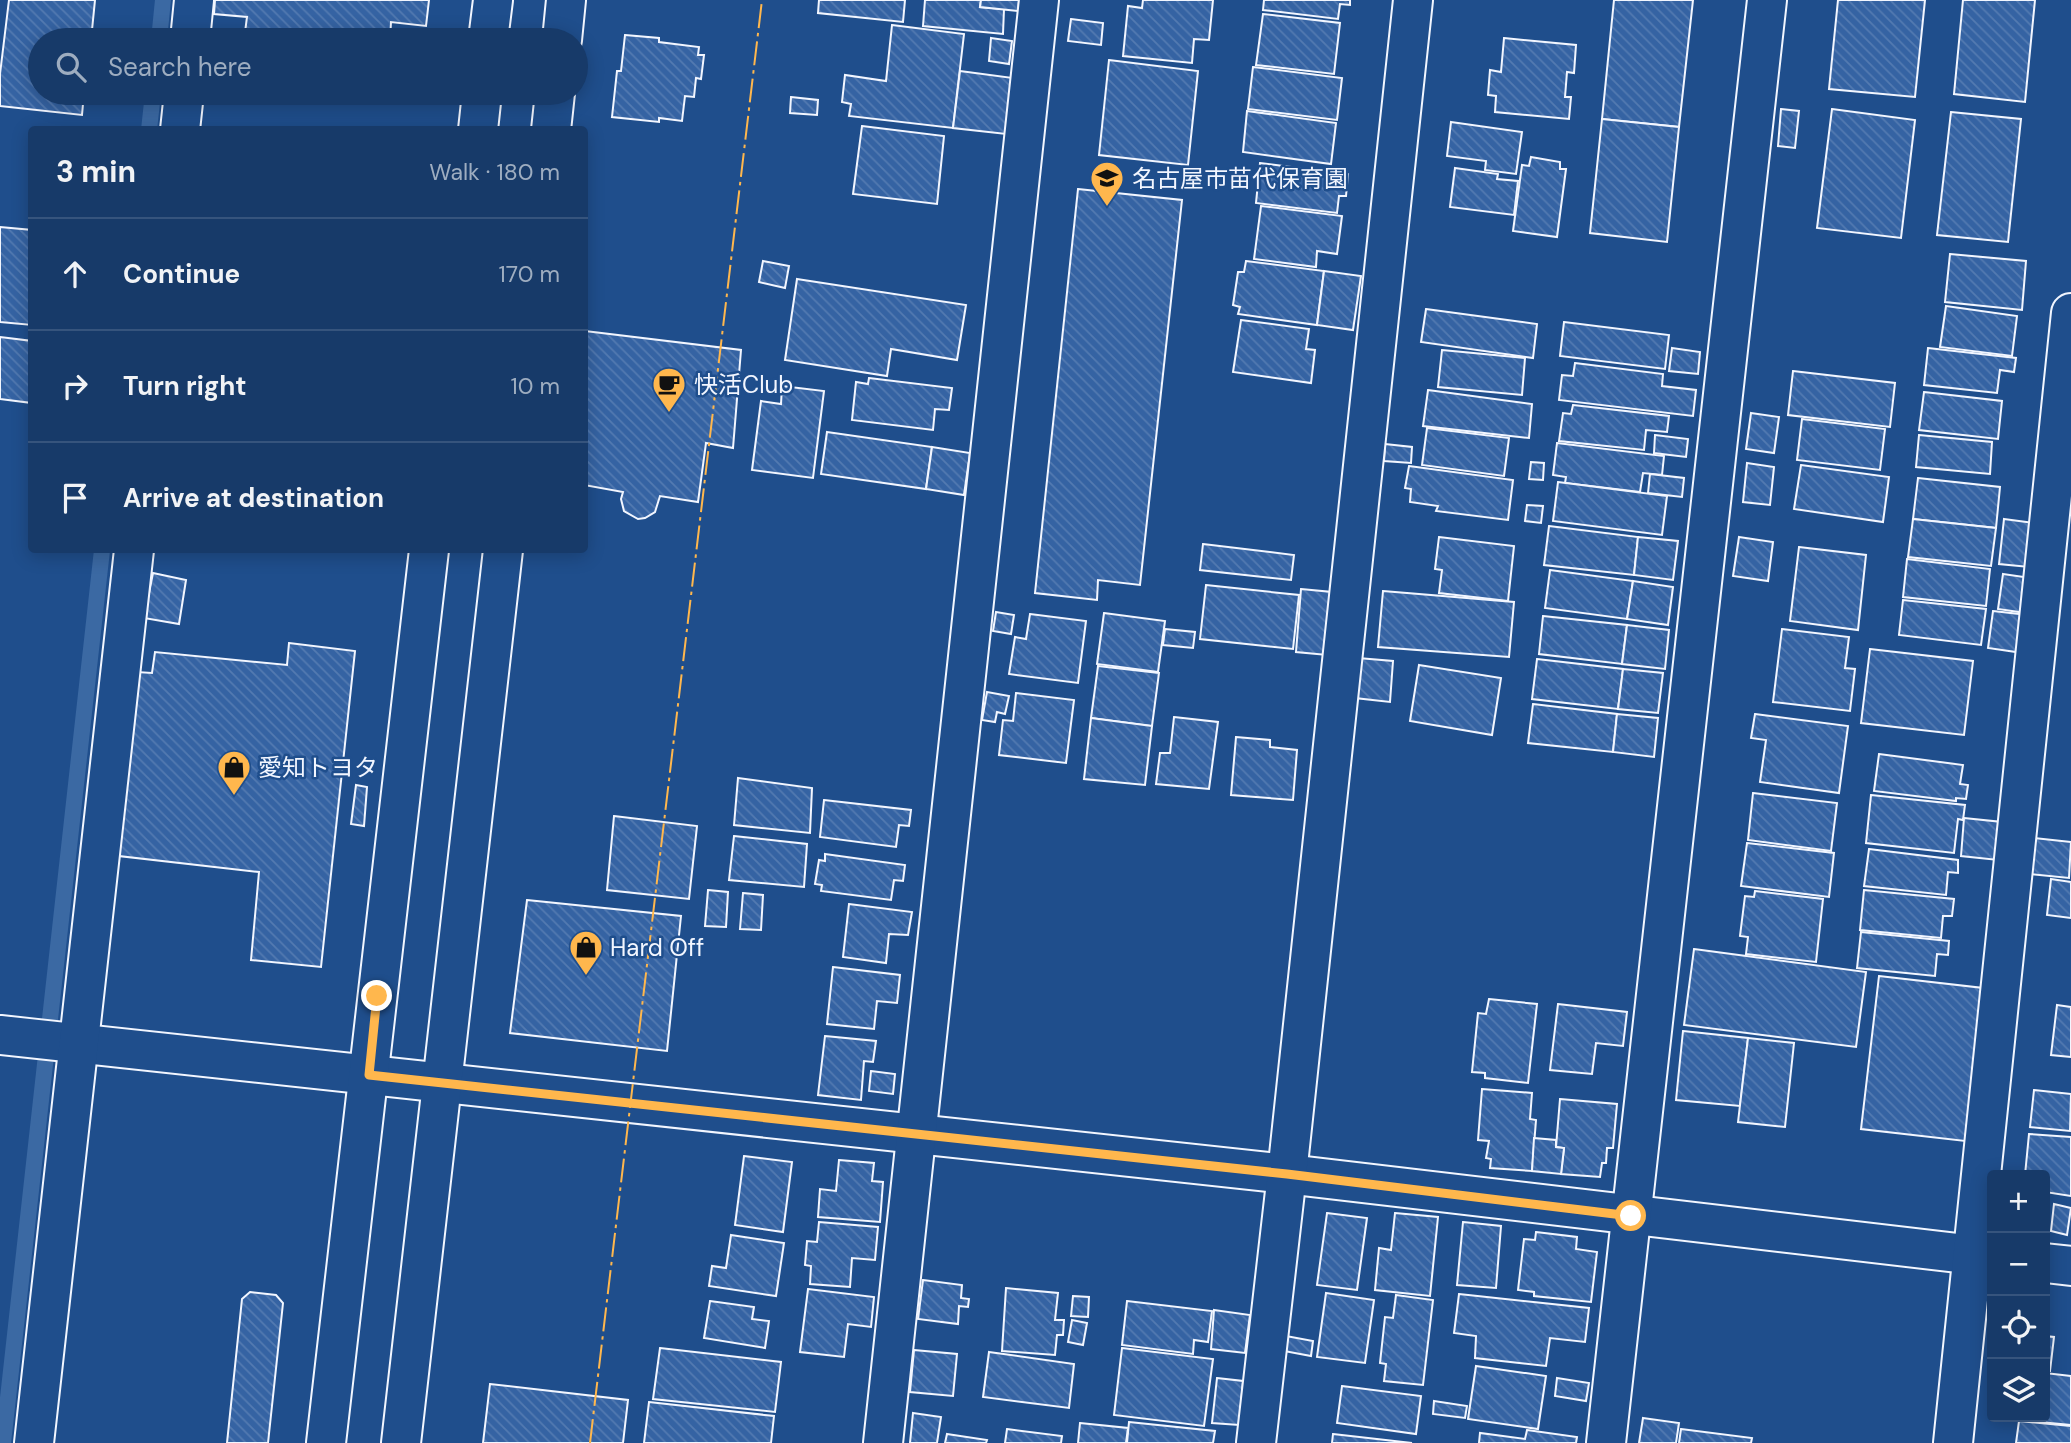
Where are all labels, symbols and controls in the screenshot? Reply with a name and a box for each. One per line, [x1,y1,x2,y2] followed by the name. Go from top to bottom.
[28,28,588,105] search box
[52,48,90,86] icon: search
[108,50,251,84] text: Search here
[56,152,136,191] text: 3 min
[429,157,560,187] text: Walk · 180 m
[1088,159,1126,208] school or university icon: 名古屋市苗代保育園
[1132,163,1348,194] place label: 名古屋市苗代保育園
[56,255,94,293] icon: ahead
[123,257,240,291] text: Continue
[499,259,560,289] text: 170 m
[650,365,688,414] cafe icon: 快活Club
[56,367,94,405] icon: right
[123,369,247,403] text: Turn right
[694,369,793,400] place label: 快活Club
[510,371,560,401] text: 10 m
[56,479,94,517] icon: arrive
[123,481,384,515] text: Arrive at destination
[215,748,253,797] shop icon: 愛知トヨタ
[258,752,378,783] place label: 愛知トヨタ
[567,928,605,977] shop icon: Hard Off
[610,932,704,963] place label: Hard Off
[361,980,392,1011] route end
[1987,1170,2050,1422] map controls
[1987,1170,2050,1233] button: +
[1615,1200,1646,1231] route start
[1987,1233,2050,1296] button: −
[1987,1296,2050,1359] button: locate
[1987,1359,2050,1422] button: layers

